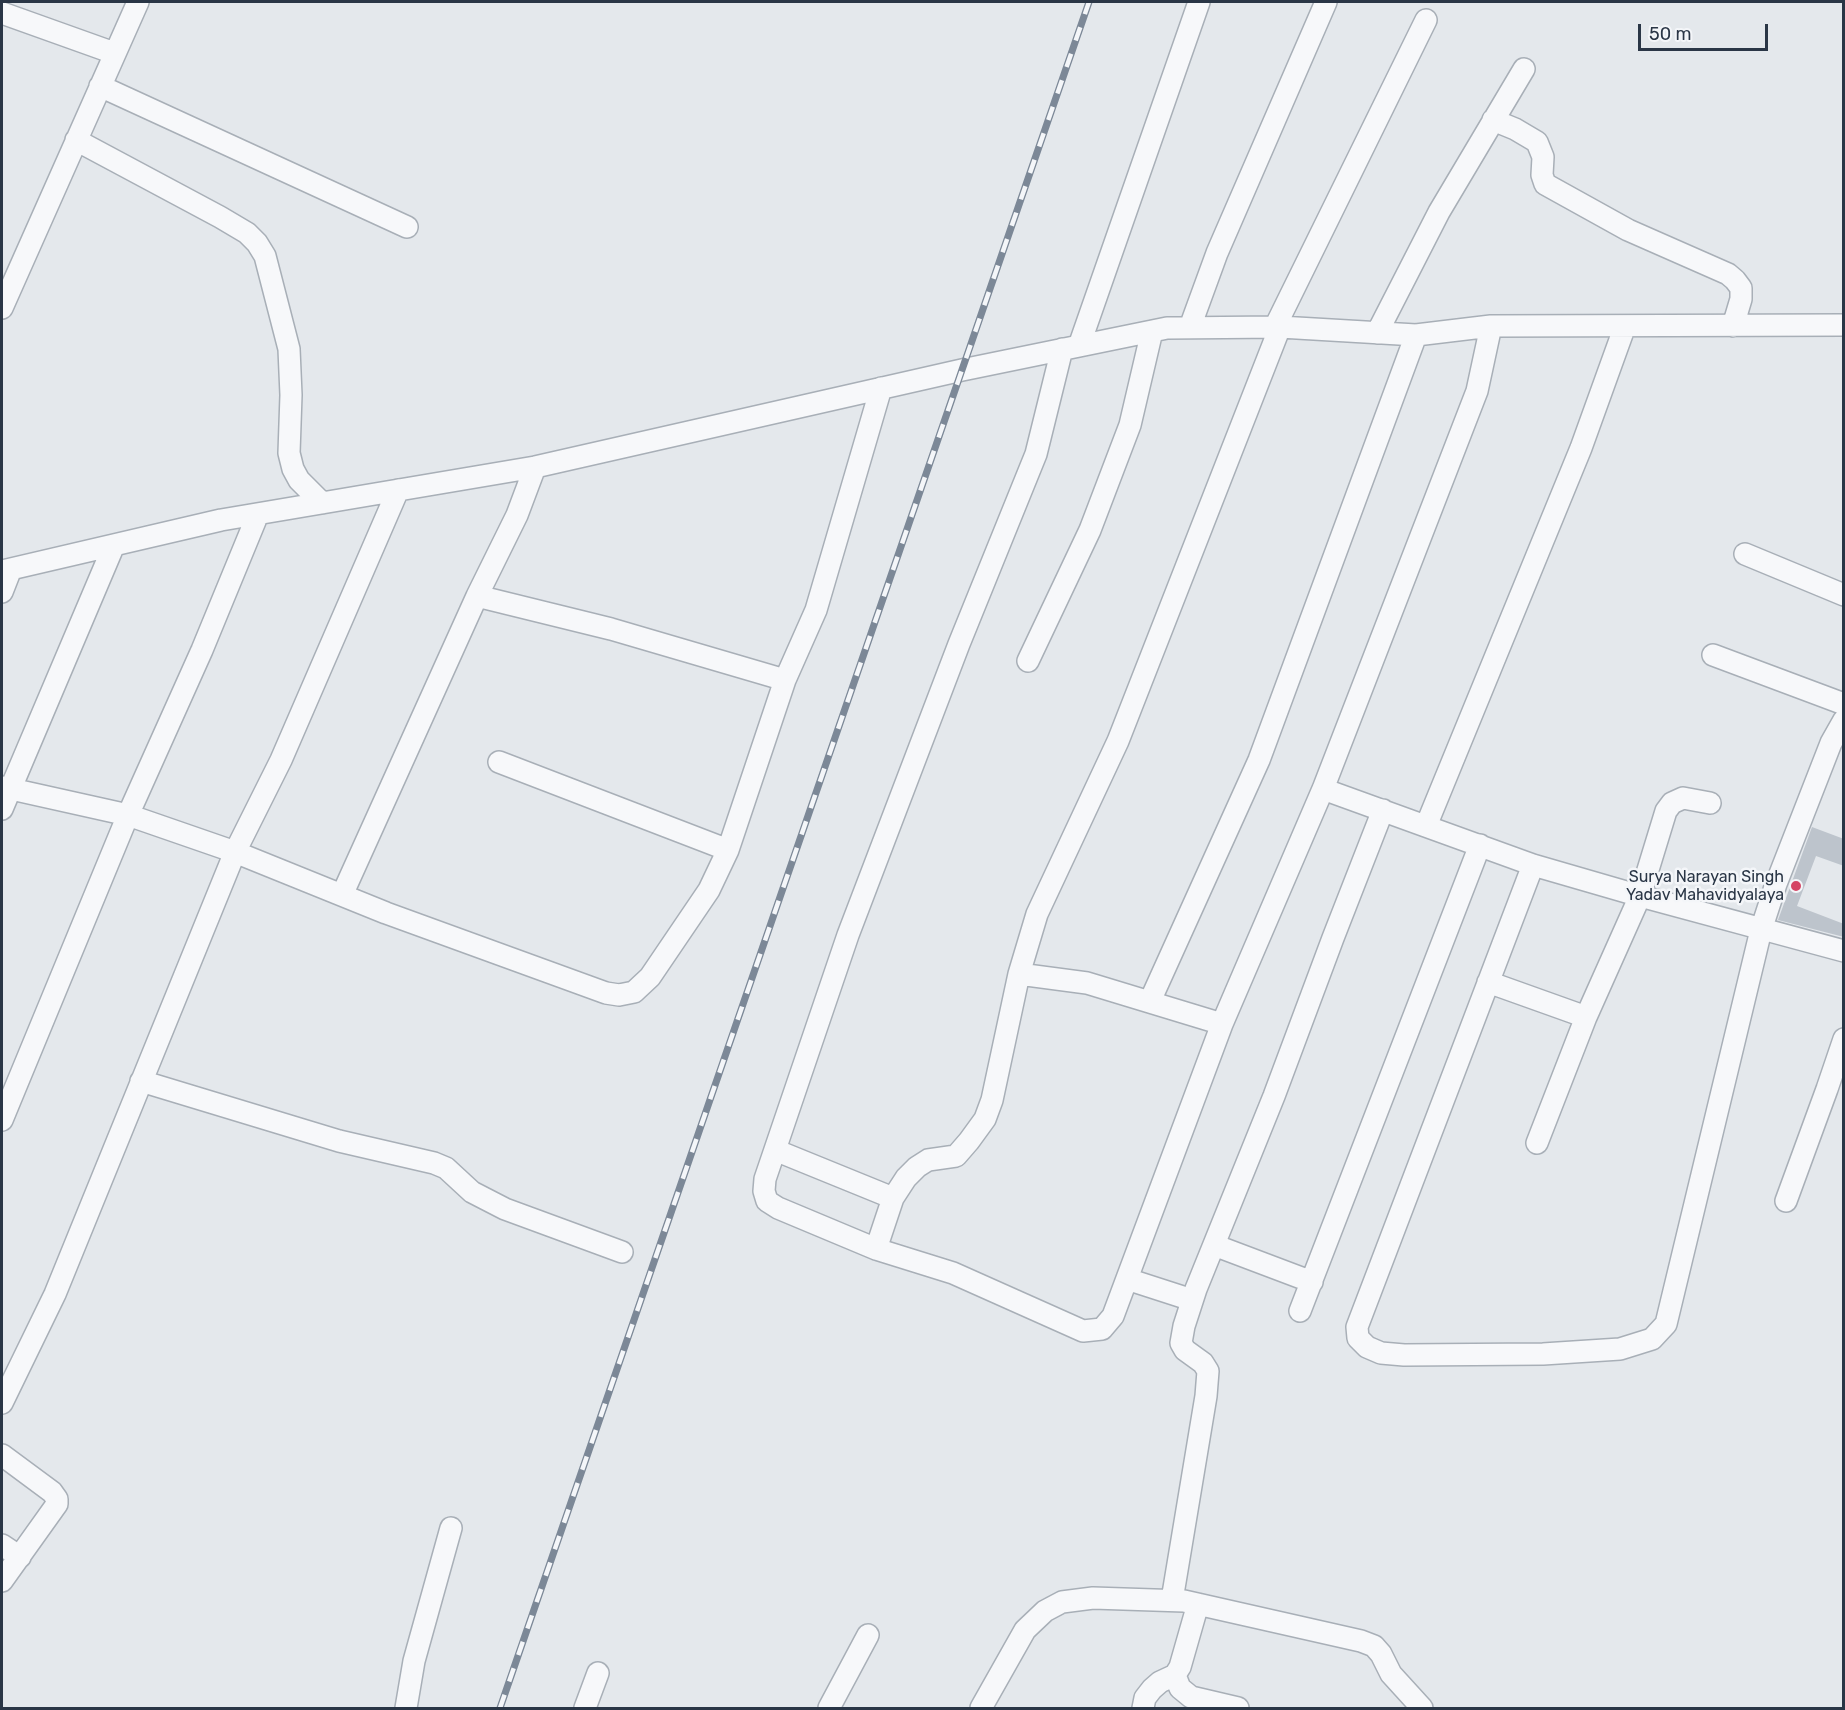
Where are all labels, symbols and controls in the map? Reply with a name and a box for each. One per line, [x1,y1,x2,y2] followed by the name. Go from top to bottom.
[1641,12,1772,50] scale bar
[1649,23,1692,45] text: 50 m
[1626,867,1784,905] place label: Surya Narayan Singh Yadav Mahavidyalaya
[1789,879,1803,893] marker: Surya Narayan Singh Yadav Mahavidyalaya

